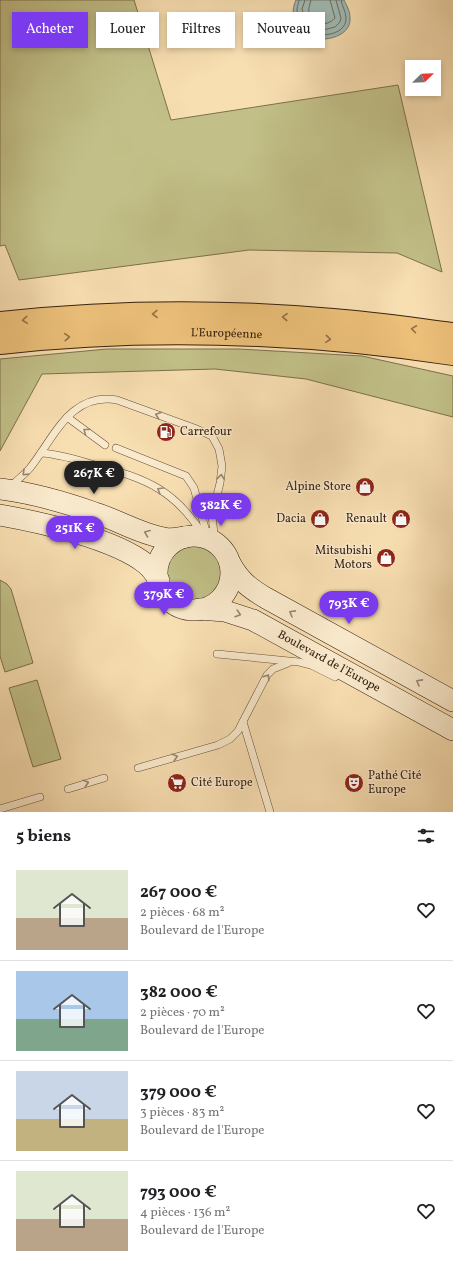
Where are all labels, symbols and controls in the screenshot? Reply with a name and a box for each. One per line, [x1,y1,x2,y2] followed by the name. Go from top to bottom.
[12,12,88,48] chip: Acheter
[96,12,159,48] chip: Louer
[167,12,235,48] chip: Filtres
[243,12,325,48] chip: Nouveau
[405,60,441,96] north arrow
[405,60,441,96] map controls
[152,310,158,318] one-way arrow
[282,312,288,321] one-way arrow
[22,316,28,325] one-way arrow
[191,325,263,343] street label: L'Européenne
[411,325,417,334] one-way arrow
[64,332,70,341] one-way arrow
[325,335,331,344] one-way arrow
[154,411,161,419] one-way arrow
[155,421,177,443] fuel station icon: Carrefour
[180,424,232,440] place label: Carrefour
[84,429,91,436] one-way arrow
[61,461,127,495] pin: 267K €
[73,465,115,483] text: 267K €
[22,468,30,476] one-way arrow
[216,474,225,480] one-way arrow
[354,476,376,498] shop icon: Alpine Store
[285,479,351,495] place label: Alpine Store
[157,487,164,494] one-way arrow
[188,493,254,527] pin: 382K €
[200,497,242,515] text: 382K €
[309,508,331,530] shop icon: Dacia
[390,508,412,530] shop icon: Renault
[276,511,306,527] place label: Dacia
[346,511,387,527] place label: Renault
[42,516,108,550] pin: 251K €
[55,520,95,538] text: 251K €
[144,529,151,537] one-way arrow
[315,543,372,573] place label: Mitsubishi Motors
[375,547,397,569] shop icon: Mitsubishi Motors
[131,582,197,616] pin: 379K €
[143,586,185,604] text: 379K €
[316,591,382,625] pin: 793K €
[328,595,370,613] text: 793K €
[234,609,241,618] one-way arrow
[289,610,297,618] one-way arrow
[275,627,383,697] street label: Boulevard de l'Europe
[262,675,269,682] one-way arrow
[416,680,423,687] one-way arrow
[172,753,179,762] one-way arrow
[368,768,422,798] place label: Pathé Cité Europe
[166,772,188,794] supermarket icon: Cité Europe
[343,772,365,794] theatre icon: Pathé Cité Europe
[191,775,253,791] place label: Cité Europe
[83,779,90,788] one-way arrow
[16,825,71,848] text: 5 biens
[415,825,437,847] icon: filters
[140,881,217,904] text: 267 000 €
[48,886,96,934] icon: home
[415,899,437,921] icon: heart
[140,904,225,922] text: 2 pièces · 68 m²
[140,922,265,940] text: Boulevard de l'Europe
[140,981,218,1004] text: 382 000 €
[48,987,96,1035] icon: home
[415,1000,437,1022] icon: heart
[140,1004,225,1022] text: 2 pièces · 70 m²
[140,1022,265,1040] text: Boulevard de l'Europe
[140,1081,217,1104] text: 379 000 €
[48,1087,96,1135] icon: home
[415,1100,437,1122] icon: heart
[140,1104,224,1122] text: 3 pièces · 83 m²
[140,1122,265,1140] text: Boulevard de l'Europe
[140,1181,217,1204] text: 793 000 €
[48,1187,96,1235] icon: home
[415,1200,437,1222] icon: heart
[140,1204,230,1222] text: 4 pièces · 136 m²
[140,1222,265,1240] text: Boulevard de l'Europe

